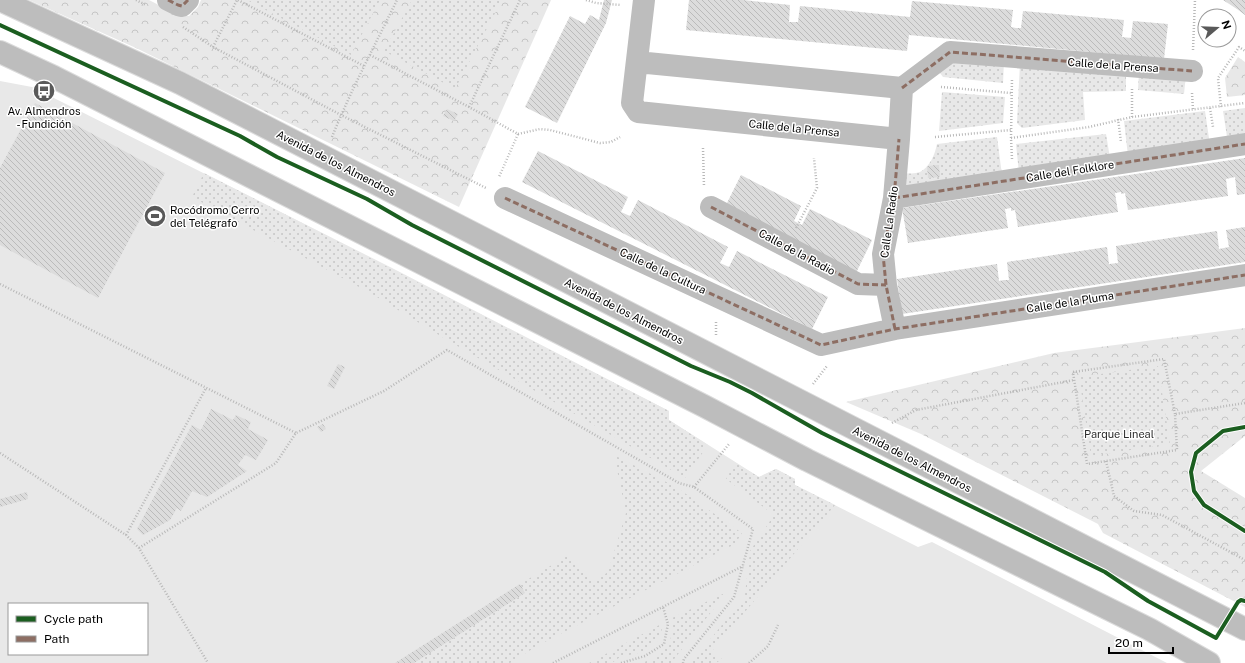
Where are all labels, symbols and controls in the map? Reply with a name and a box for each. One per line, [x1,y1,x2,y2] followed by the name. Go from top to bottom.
[1197,8,1237,48] north arrow
[1219,19,1234,31] text: N
[1067,56,1159,74] street label: Calle de la Prensa
[31,78,57,104] bus stop icon: Av. Almendros - Fundición
[7,105,81,130] place label: Av. Almendros - Fundición
[748,117,840,139] street label: Calle de la Prensa
[275,128,398,198] street label: Avenida de los Almendros
[1025,158,1115,184] street label: Calle del Folklore
[878,185,900,259] street label: Calle La Radio
[142,203,168,229] sports icon: Rocódromo Cerro del Telégrafo
[170,204,260,229] place label: Rocódromo Cerro del Telégrafo
[757,227,837,277] street label: Calle de la Radio
[618,246,708,296] street label: Calle de la Cultura
[563,276,686,346] street label: Avenida de los Almendros
[1026,289,1114,315] street label: Calle de la Pluma
[851,424,974,494] street label: Avenida de los Almendros
[1084,428,1154,440] park label: Parque Lineal
[8,603,148,655] legend
[44,612,103,626] text: Cycle path
[1109,629,1173,655] scale bar
[44,632,70,646] text: Path
[1115,636,1143,650] text: 20 m

